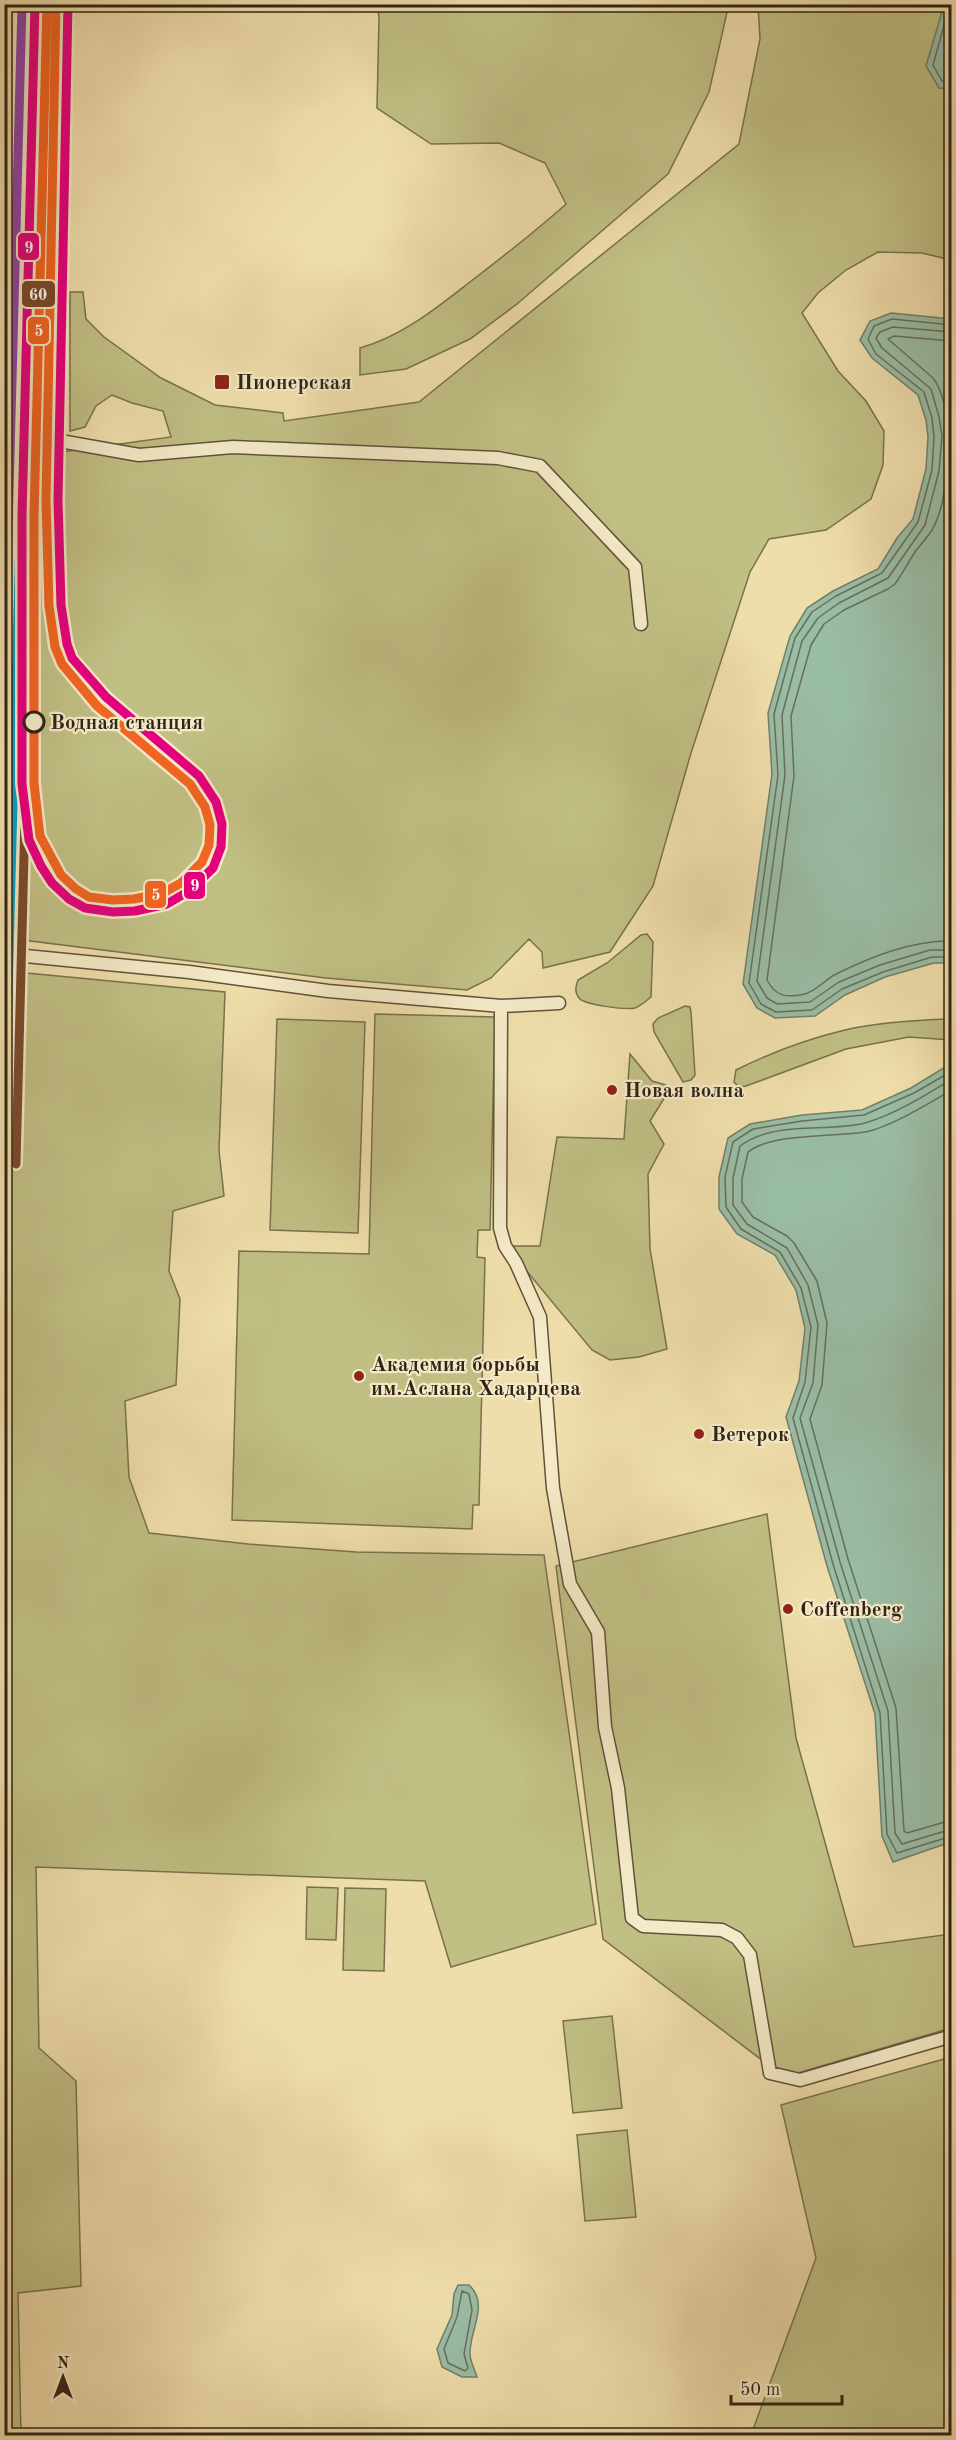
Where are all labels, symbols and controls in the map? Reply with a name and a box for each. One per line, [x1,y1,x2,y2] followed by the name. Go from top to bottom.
[17,232,40,261] line badge: 9
[24,241,34,257] text: 9
[21,280,56,308] line badge: 60
[29,288,47,304] text: 60
[27,316,50,345] line badge: 5
[34,324,44,340] text: 5
[213,373,231,391] marker: Пионерская
[236,373,352,394] place label: Пионерская
[23,711,45,733] marker: Водная станция
[50,713,203,734] place label: Водная станция
[183,871,206,900] line badge: 9
[190,879,200,895] text: 9
[144,880,167,909] line badge: 5
[151,888,161,904] text: 5
[624,1081,744,1102] place label: Новая волна
[605,1083,619,1097] marker: Новая волна
[371,1355,581,1400] place label: Академия борьбы им.Аслана Хадарцева
[352,1369,366,1383] marker: Академия борьбы им.Аслана Хадарцева
[711,1425,789,1446] place label: Ветерок
[692,1427,706,1441] marker: Ветерок
[800,1600,903,1621] place label: Coffenberg
[781,1602,795,1616] marker: Coffenberg
[33,2347,93,2407] north arrow
[57,2356,70,2372] text: N
[731,2368,842,2406] scale bar
[740,2381,780,2399] text: 50 m

